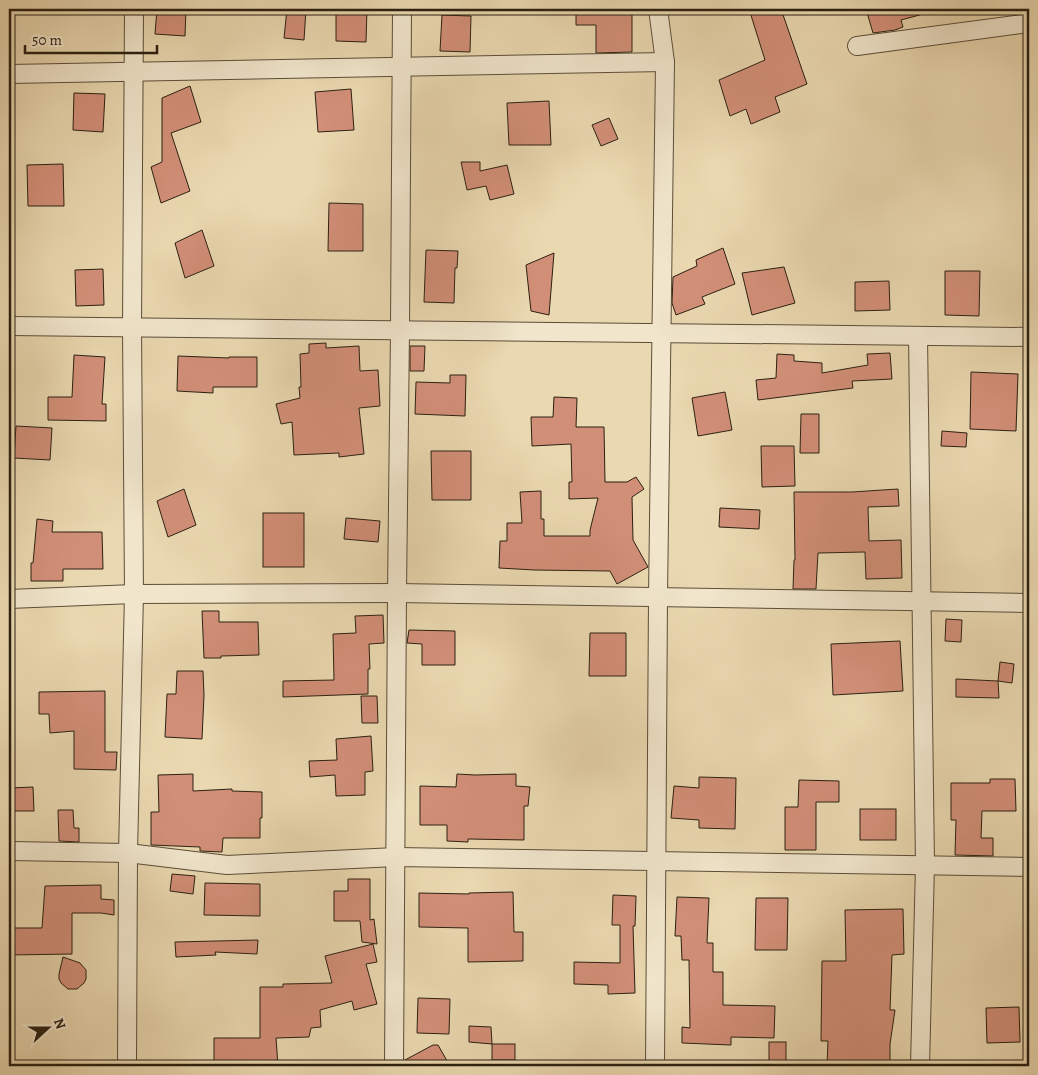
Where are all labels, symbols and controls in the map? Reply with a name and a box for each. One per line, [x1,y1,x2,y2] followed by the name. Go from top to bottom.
[25,22,158,54] scale bar
[32,30,62,50] text: 50 m
[22,1002,72,1052] north arrow
[49,1015,70,1032] text: N

